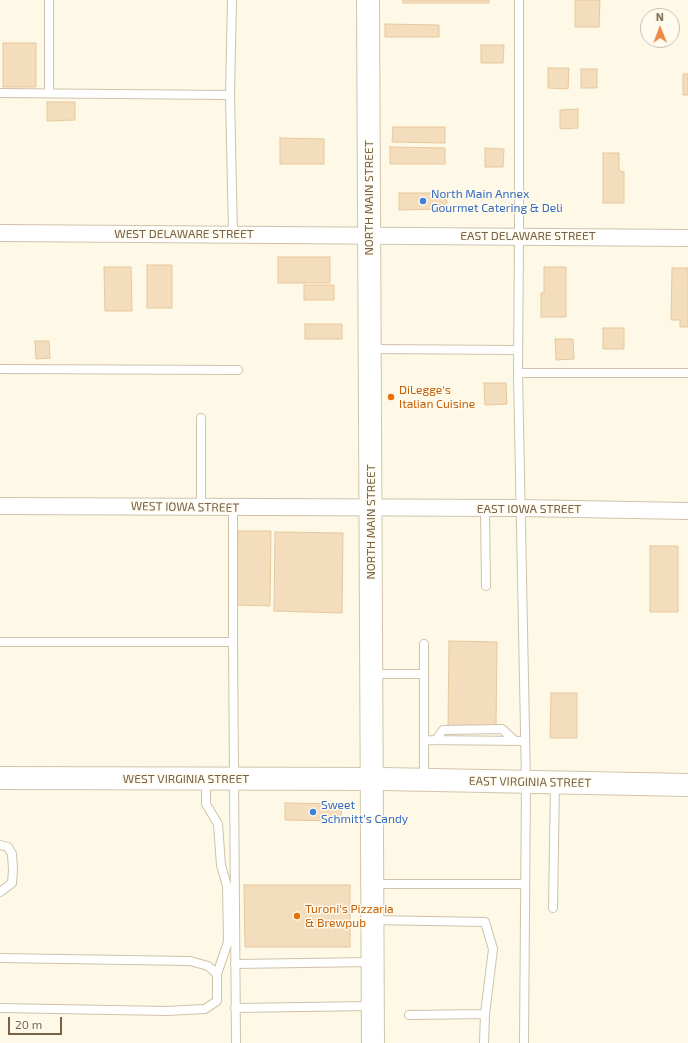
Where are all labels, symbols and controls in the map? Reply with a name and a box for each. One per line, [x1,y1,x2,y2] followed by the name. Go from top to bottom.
[640,8,680,48] north arrow
[656,10,664,23] text: N
[362,140,376,256] street label: NORTH MAIN STREET
[431,187,563,215] place label: North Main Annex Gourmet Catering & Deli
[418,196,428,206] marker: North Main Annex Gourmet Catering & Deli
[114,227,254,241] street label: WEST DELAWARE STREET
[460,229,596,243] street label: EAST DELAWARE STREET
[399,383,475,411] place label: DiLegge's Italian Cuisine
[386,392,396,402] marker: DiLegge's Italian Cuisine
[364,464,378,580] street label: NORTH MAIN STREET
[131,499,239,515] street label: WEST IOWA STREET
[477,502,581,516] street label: EAST IOWA STREET
[123,772,249,786] street label: WEST VIRGINIA STREET
[469,774,591,790] street label: EAST VIRGINIA STREET
[321,798,408,826] place label: Sweet Schmitt's Candy
[308,807,318,817] marker: Sweet Schmitt's Candy
[305,902,394,930] place label: Turoni's Pizzaria & Brewpub
[292,911,302,921] marker: Turoni's Pizzaria & Brewpub
[10,1009,64,1035] scale bar
[15,1017,42,1031] text: 20 m

